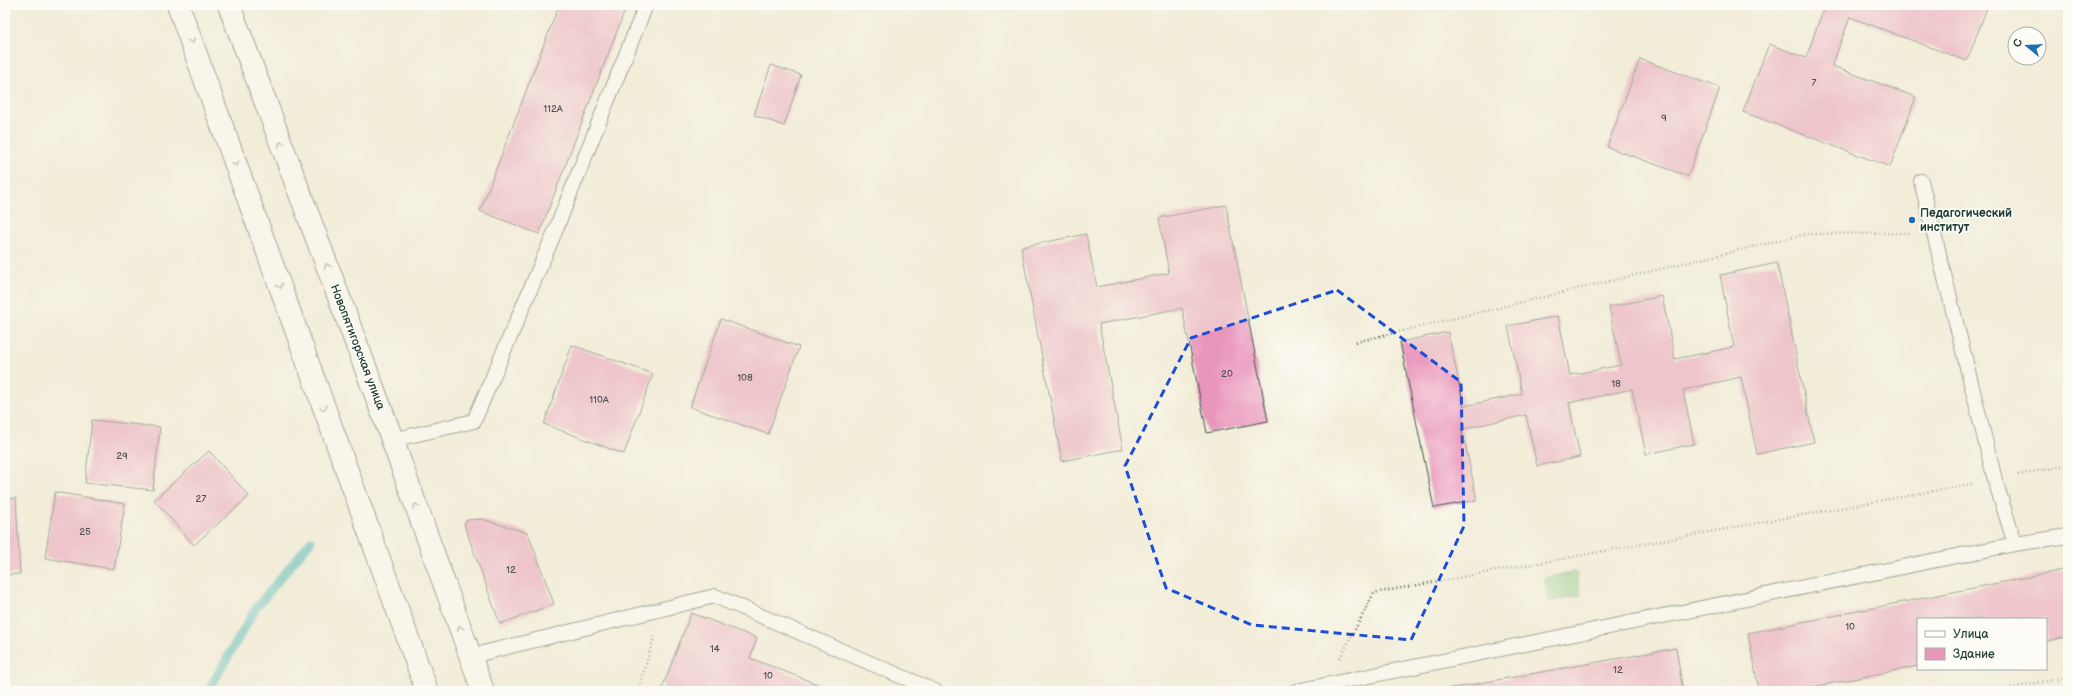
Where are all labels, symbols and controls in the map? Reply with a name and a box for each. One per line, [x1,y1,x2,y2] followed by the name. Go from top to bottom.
[2007,26,2047,66] north arrow
[2011,37,2025,49] text: С
[187,38,195,45] one-way arrow
[1812,77,1817,89] house number: 7
[543,103,564,115] house number: 112А
[1661,112,1667,124] house number: 9
[277,141,285,148] one-way arrow
[232,160,240,167] one-way arrow
[1920,206,2012,235] place label: Педагогический институт
[1907,215,1917,225] marker: Педагогический институт
[323,262,331,269] one-way arrow
[327,282,388,412] street label: Новопятигорская улица
[275,283,283,290] one-way arrow
[1221,368,1233,380] house number: 20
[737,372,753,384] house number: 108
[1611,378,1621,390] house number: 18
[589,394,610,406] house number: 110А
[320,405,328,412] one-way arrow
[116,450,128,462] house number: 29
[196,493,206,505] house number: 27
[413,502,421,509] one-way arrow
[79,526,91,538] house number: 25
[506,564,516,576] house number: 12
[1917,618,2047,670] legend
[1845,621,1855,633] house number: 10
[457,625,465,632] one-way arrow
[1953,627,1989,642] text: Улица
[710,643,720,655] house number: 14
[1953,647,1995,662] text: Здание
[1613,664,1623,676] house number: 12
[763,670,773,682] house number: 10

